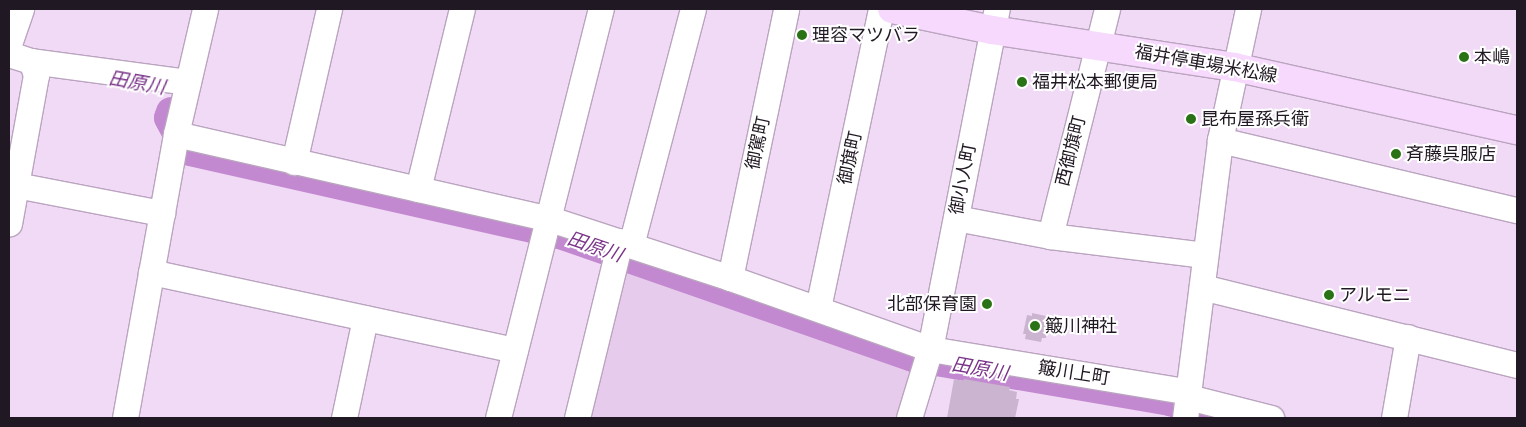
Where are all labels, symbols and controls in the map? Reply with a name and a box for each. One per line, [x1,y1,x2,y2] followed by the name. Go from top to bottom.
[812,24,920,46] place label: 理容マツバラ
[796,29,808,41] marker: 理容マツバラ
[1133,41,1279,87] street label: 福井停車場米松線
[1474,46,1510,68] place label: 本嶋
[1458,51,1470,63] marker: 本嶋
[107,67,167,99] water label: 田原川
[1032,71,1158,93] place label: 福井松本郵便局
[1016,76,1028,88] marker: 福井松本郵便局
[1201,108,1309,130] place label: 昆布屋孫兵衛
[1052,113,1090,189] street label: 西御旗町
[1185,113,1197,125] marker: 昆布屋孫兵衛
[742,114,774,172] street label: 御駕町
[834,129,866,187] street label: 御旗町
[946,142,980,216] street label: 御小人町
[1406,143,1496,165] place label: 斉藤呉服店
[1390,148,1402,160] marker: 斉藤呉服店
[564,227,626,267] water label: 田原川
[1339,284,1411,306] place label: アルモニ
[1323,289,1335,301] marker: アルモニ
[887,293,977,315] place label: 北部保育園
[981,298,993,310] marker: 北部保育園
[1045,315,1117,337] place label: 簸川神社
[1029,320,1041,332] marker: 簸川神社
[950,353,1010,385] water label: 田原川
[1037,357,1111,389] street label: 簸川上町

